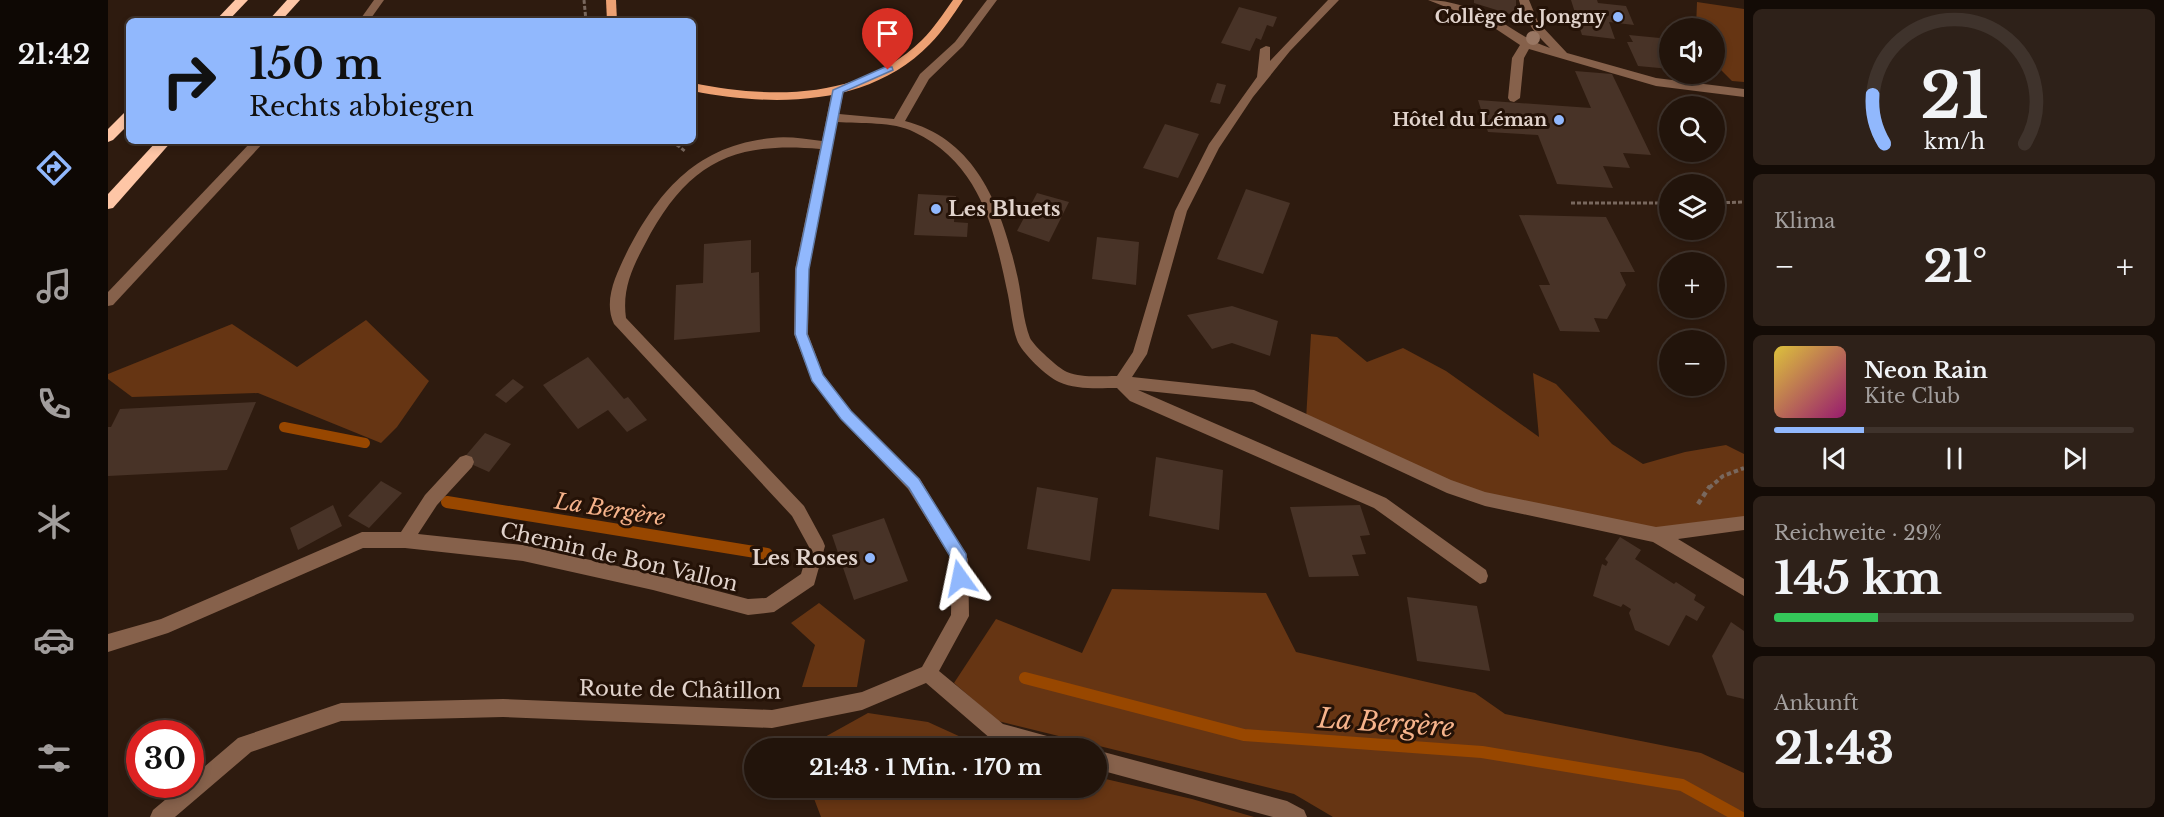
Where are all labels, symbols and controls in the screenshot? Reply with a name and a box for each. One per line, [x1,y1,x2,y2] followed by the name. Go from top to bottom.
[1435,6,1606,28] place label: Collège de Jongny
[862,8,913,70] pin
[1611,10,1625,24] marker: Collège de Jongny
[871,17,904,50] icon: arrive
[1659,18,1725,396] map controls
[1659,18,1725,84] button: sound
[18,38,90,71] text: 21:42
[249,38,382,90] text: 150 m
[150,42,228,120] icon: right
[1920,57,1988,135] text: 21
[249,90,474,123] text: Rechts abbiegen
[1659,96,1725,162] button: search
[1392,109,1547,131] place label: Hôtel du Léman
[1552,113,1566,127] marker: Hôtel du Léman
[1924,128,1985,155] text: km/h
[33,147,75,189] icon: directions
[1659,174,1725,240] button: layers
[948,196,1061,222] place label: Les Bluets
[929,202,943,216] marker: Les Bluets
[1774,209,1835,233] text: Klima
[1923,238,1987,294] text: 21°
[1774,246,1795,287] text: −
[2116,246,2134,287] text: +
[1659,252,1725,318] button: +
[33,265,75,307] icon: music
[1659,330,1725,396] button: −
[1864,357,1988,384] text: Neon Rain
[33,383,75,425] icon: phone
[1864,384,1960,408] text: Kite Club
[1818,442,1851,475] icon: previous
[1938,442,1971,475] icon: pause
[2058,442,2091,475] icon: next
[552,487,667,532] water label: La Bergère
[33,501,75,543] icon: climate
[498,517,740,597] street label: Chemin de Bon Vallon
[1774,521,1942,545] text: Reichweite · 29%
[752,545,858,571] place label: Les Roses
[928,546,992,610] position arrow
[1774,550,1942,606] text: 145 km
[863,551,877,565] marker: Les Roses
[33,619,75,661] icon: car
[579,675,781,705] street label: Route de Châtillon
[1774,691,1859,715] text: Ankunft
[1316,701,1455,744] water label: La Bergère
[126,720,204,798] speed limit sign: 30
[1774,720,1894,776] text: 21:43
[33,737,75,779] icon: filters
[809,754,1042,781] text: 21:43 · 1 Min. · 170 m

